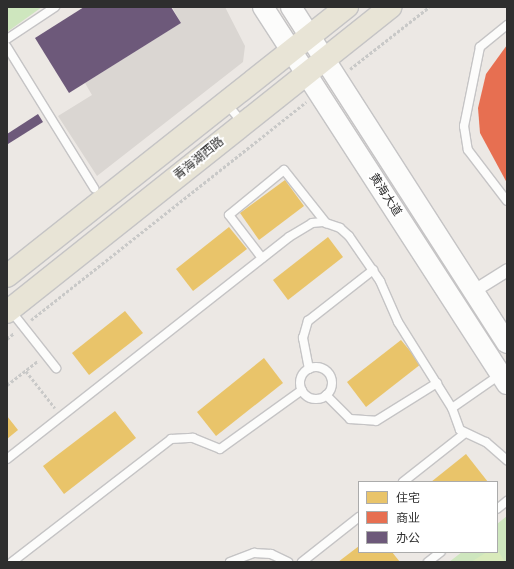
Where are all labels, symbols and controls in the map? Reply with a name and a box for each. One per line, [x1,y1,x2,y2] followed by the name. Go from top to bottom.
[171,135,227,183] street label: 青海湖西路
[366,171,404,219] street label: 黄海大道
[358,481,498,553] legend
[396,489,420,507] text: 住宅
[396,509,420,527] text: 商业
[396,529,420,547] text: 办公

